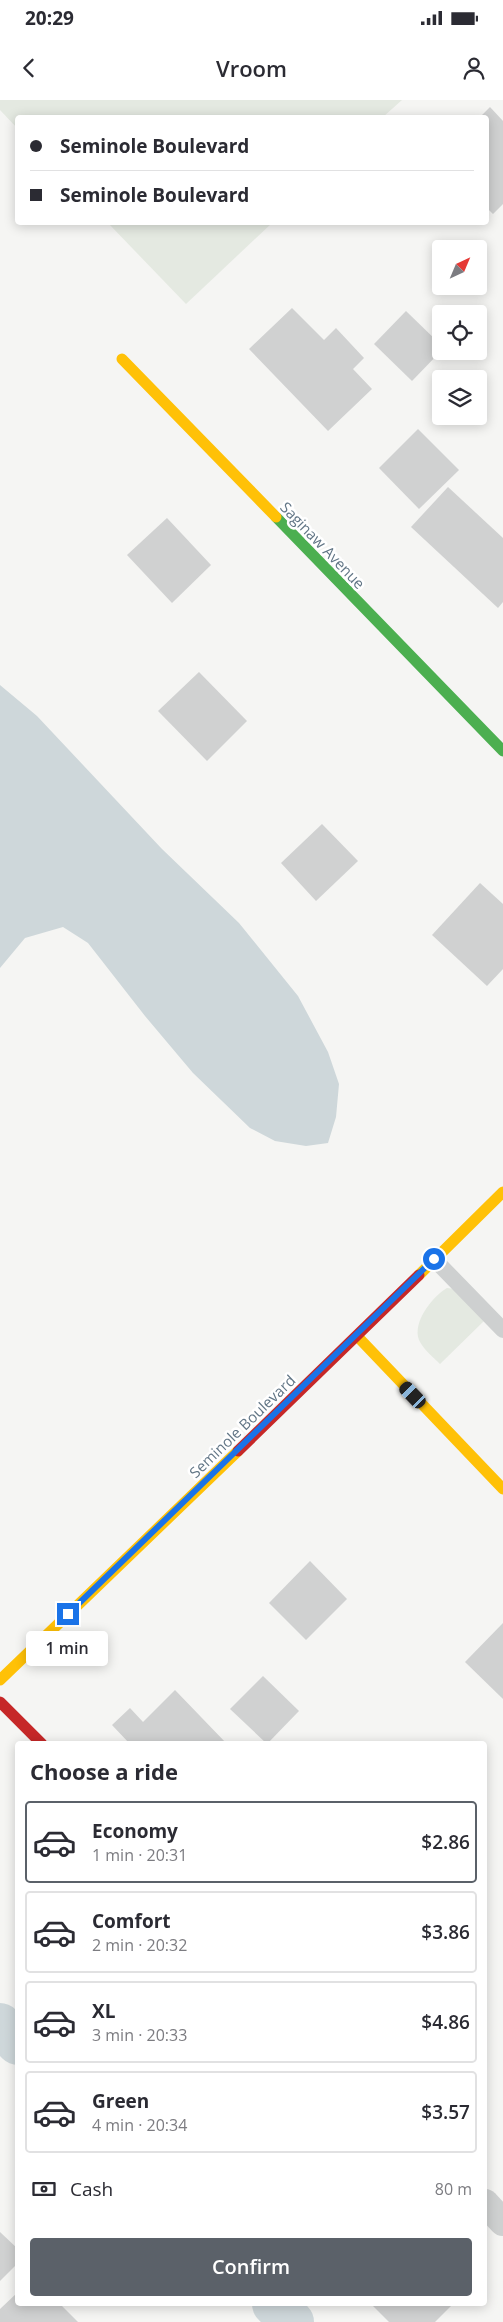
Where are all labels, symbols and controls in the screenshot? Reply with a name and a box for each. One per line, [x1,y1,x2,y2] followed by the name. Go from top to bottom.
[25,5,74,31] text: 20:29
[216,53,287,83] text: Vroom
[15,54,43,82] icon: back
[460,54,488,82] icon: person
[60,133,249,159] text: Seminole Boulevard
[60,182,249,208] text: Seminole Boulevard
[432,240,488,295] north arrow
[432,240,487,425] map controls
[432,305,487,360] button: locate
[432,370,487,425] button: layers
[276,497,370,593] street label: Saginaw Avenue
[423,1248,445,1270] route start
[185,1370,299,1482] street label: Seminole Boulevard
[397,1379,428,1411] car
[57,1603,79,1625] route end
[27,1632,109,1666] callout: 1 min
[45,1637,89,1659] text: 1 min
[30,1756,178,1786] text: Choose a ride
[92,1818,178,1844] text: Economy
[32,1820,77,1865] icon: car
[421,1829,470,1855] text: $2.86
[92,1844,187,1866] text: 1 min · 20:31
[92,1908,171,1934] text: Comfort
[32,1910,77,1955] icon: car
[421,1919,470,1945] text: $3.86
[92,1934,187,1956] text: 2 min · 20:32
[92,1998,115,2024] text: XL
[32,2000,77,2045] icon: car
[421,2009,470,2035] text: $4.86
[92,2024,187,2046] text: 3 min · 20:33
[92,2088,149,2114] text: Green
[32,2090,77,2135] icon: car
[421,2099,470,2125] text: $3.57
[92,2114,187,2136] text: 4 min · 20:34
[30,2175,58,2203] icon: cash
[70,2176,113,2202] text: Cash
[435,2178,472,2200] text: 80 m
[30,2238,472,2296] button: Confirm

